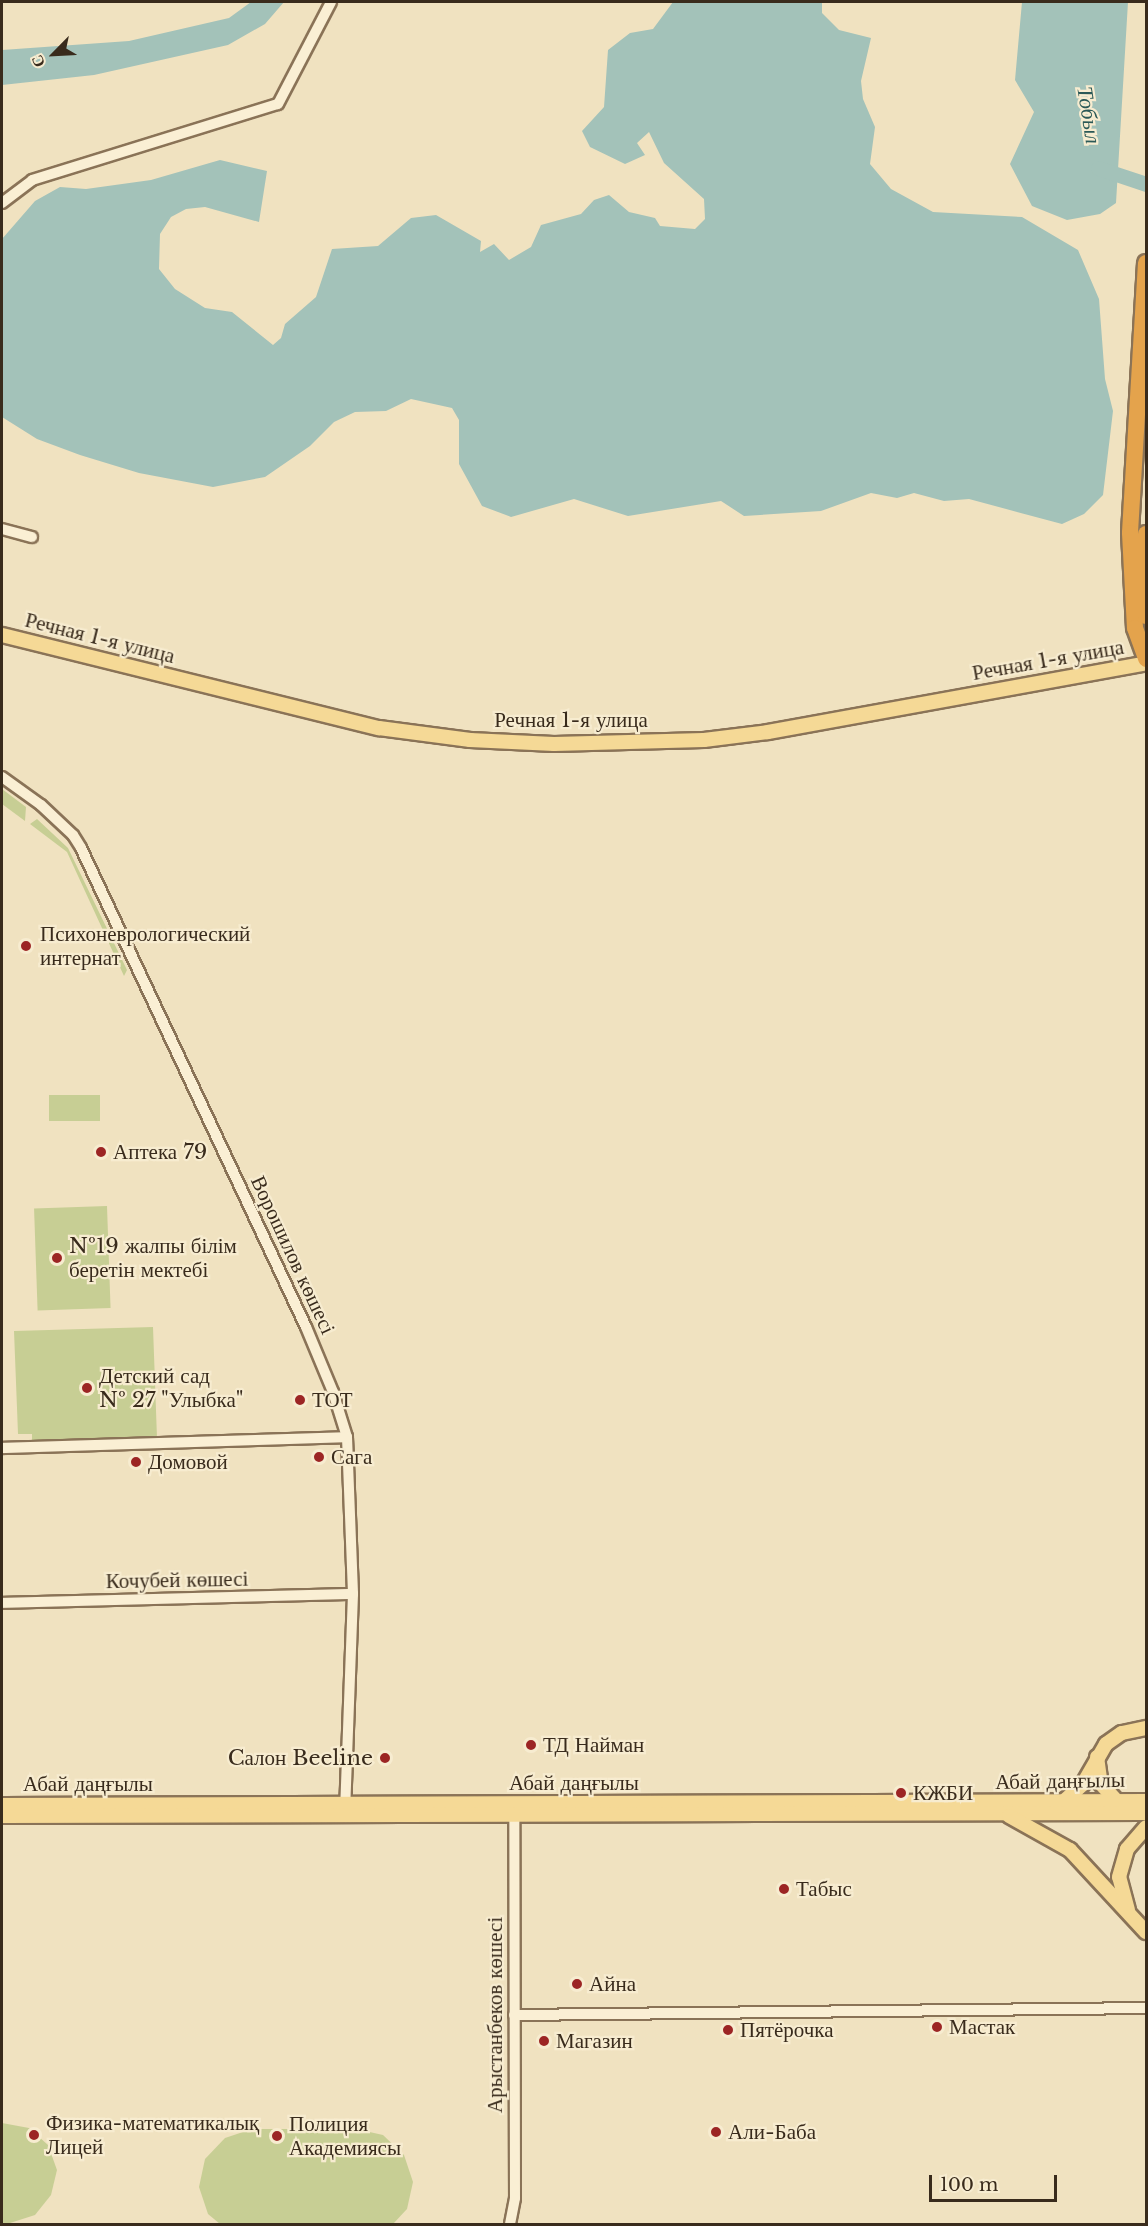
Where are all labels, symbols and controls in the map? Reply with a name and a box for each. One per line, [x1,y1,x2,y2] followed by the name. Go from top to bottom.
[24,24,84,84] north arrow
[26,52,49,71] text: С
[1071,84,1107,146] water label: Тобыл
[22,607,178,669] street label: Речная 1-я улица
[970,634,1126,686] street label: Речная 1-я улица
[494,707,648,733] street label: Речная 1-я улица
[40,921,250,971] place label: Психоневрологический интернат
[17,937,35,955] marker: Психоневрологический интернат
[113,1139,207,1165] place label: Аптека 79
[94,1145,108,1159] marker: Аптека 79
[245,1172,341,1338] street label: Ворошилов көшесі
[69,1233,237,1283] place label: №19 жалпы білім беретін мектебі
[50,1251,64,1265] marker: №19 жалпы білім беретін мектебі
[99,1363,244,1413] place label: Детский сад № 27 "Улыбка"
[80,1381,94,1395] marker: Детский сад № 27 "Улыбка"
[312,1387,353,1413] place label: ТОТ
[293,1393,307,1407] marker: ТОТ
[331,1444,372,1470] place label: Сага
[148,1449,228,1475] place label: Домовой
[312,1450,326,1464] marker: Сага
[129,1455,143,1469] marker: Домовой
[106,1566,248,1594] street label: Кочубей көшесі
[543,1732,644,1758] place label: ТД Найман
[524,1738,538,1752] marker: ТД Найман
[228,1745,373,1771] place label: Cалон Beeline
[378,1751,392,1765] marker: Cалон Beeline
[995,1767,1125,1795] street label: Абай даңғылы
[509,1770,639,1796] street label: Абай даңғылы
[23,1771,153,1797] street label: Абай даңғылы
[913,1780,973,1806] place label: КЖБИ
[894,1786,908,1800] marker: КЖБИ
[796,1876,852,1902] place label: Табыс
[777,1882,791,1896] marker: Табыс
[482,1917,508,2113] street label: Арыстанбеков көшесі
[589,1971,636,1997] place label: Айна
[570,1977,584,1991] marker: Айна
[949,2014,1015,2040] place label: Мастак
[740,2017,834,2043] place label: Пятёрочка
[930,2020,944,2034] marker: Мастак
[721,2023,735,2037] marker: Пятёрочка
[556,2028,633,2054] place label: Магазин
[537,2034,551,2048] marker: Магазин
[46,2110,259,2160] place label: Физика-математикалық Лицей
[289,2111,401,2161] place label: Полиция Академиясы
[728,2119,816,2145] place label: Али-Баба
[709,2125,723,2139] marker: Али-Баба
[27,2128,41,2142] marker: Физика-математикалық Лицей
[270,2129,284,2143] marker: Полиция Академиясы
[932,2163,1060,2201] scale bar
[940,2174,998,2196] text: 100 m

